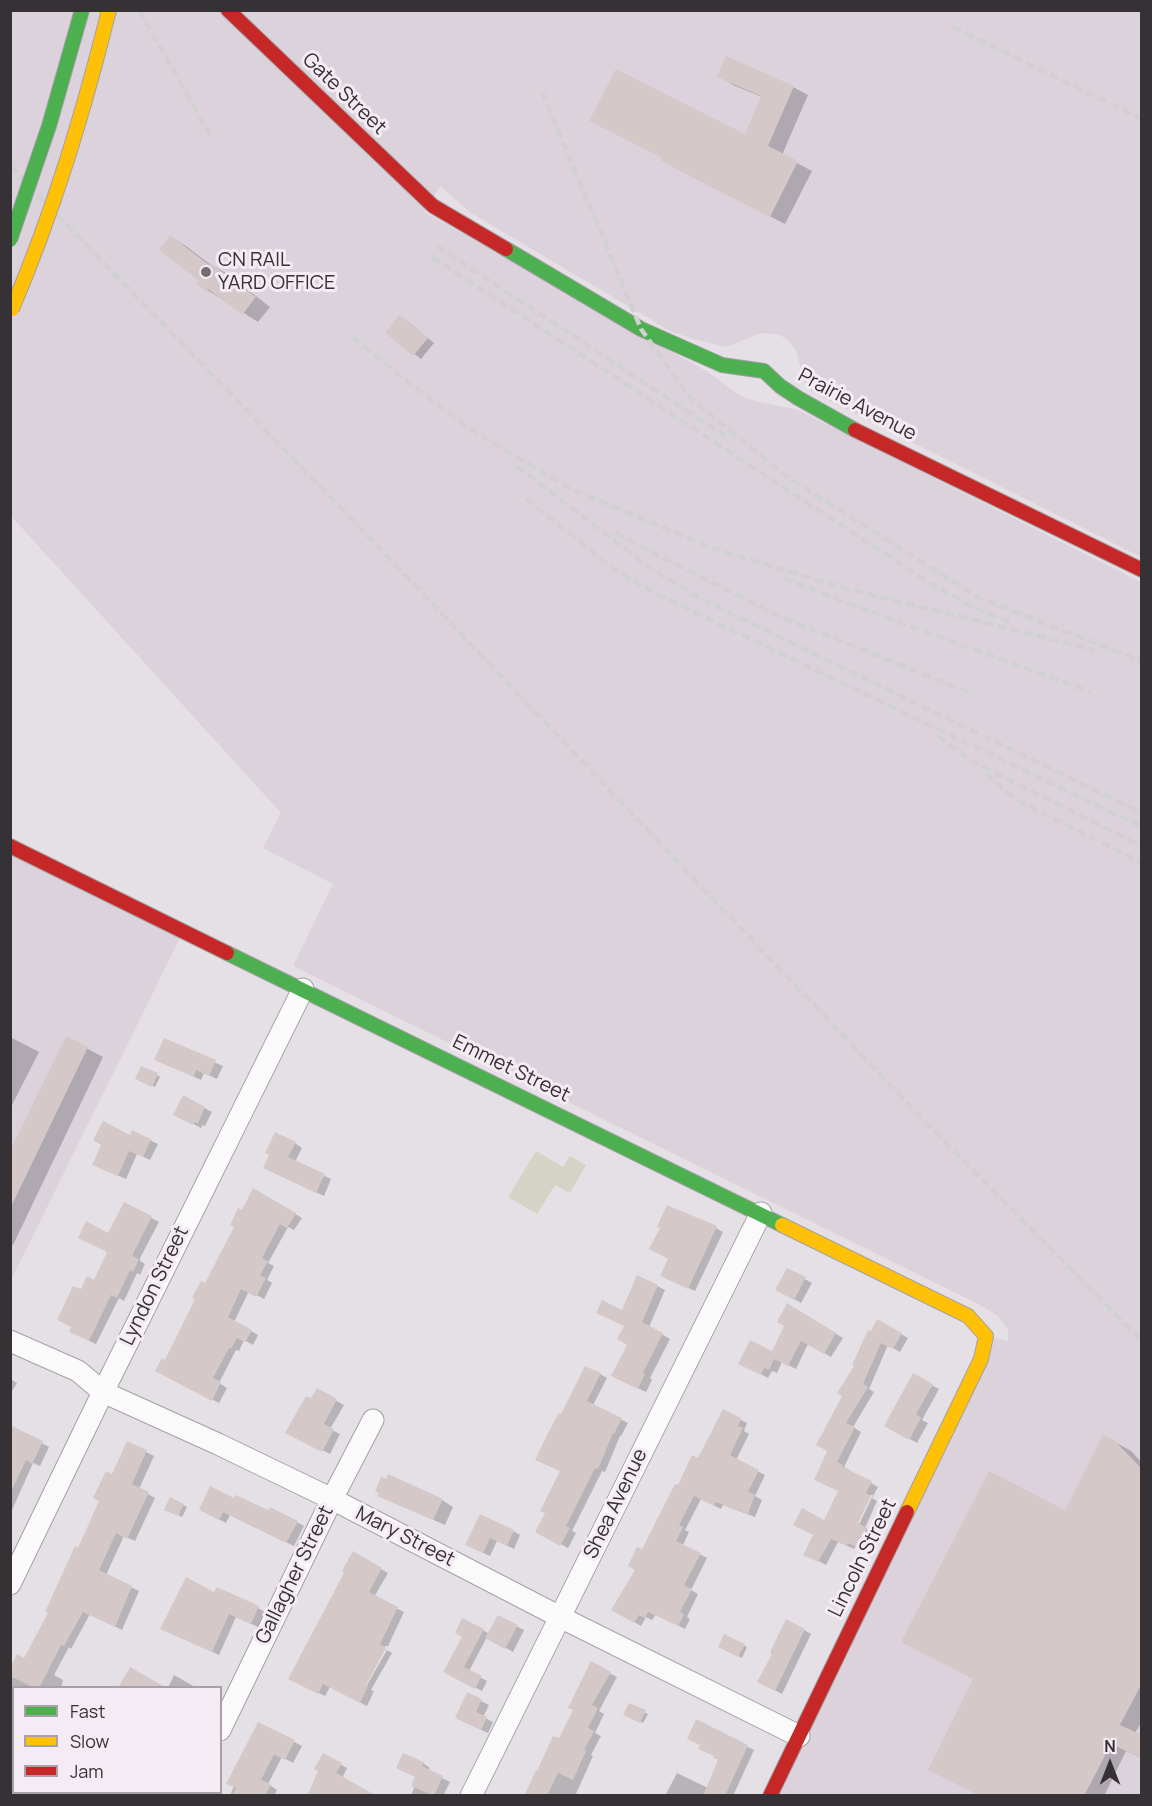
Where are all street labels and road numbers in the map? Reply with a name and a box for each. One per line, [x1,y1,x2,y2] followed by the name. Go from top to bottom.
[297,48,391,140] street label: Gate Street
[794,364,920,446] street label: Prairie Avenue
[448,1030,574,1108] street label: Emmet Street
[116,1222,194,1350] street label: Lyndon Street
[579,1445,653,1563] street label: Shea Avenue
[824,1495,902,1621] street label: Lincoln Street
[251,1502,339,1648] street label: Gallagher Street
[351,1502,459,1572] street label: Mary Street

